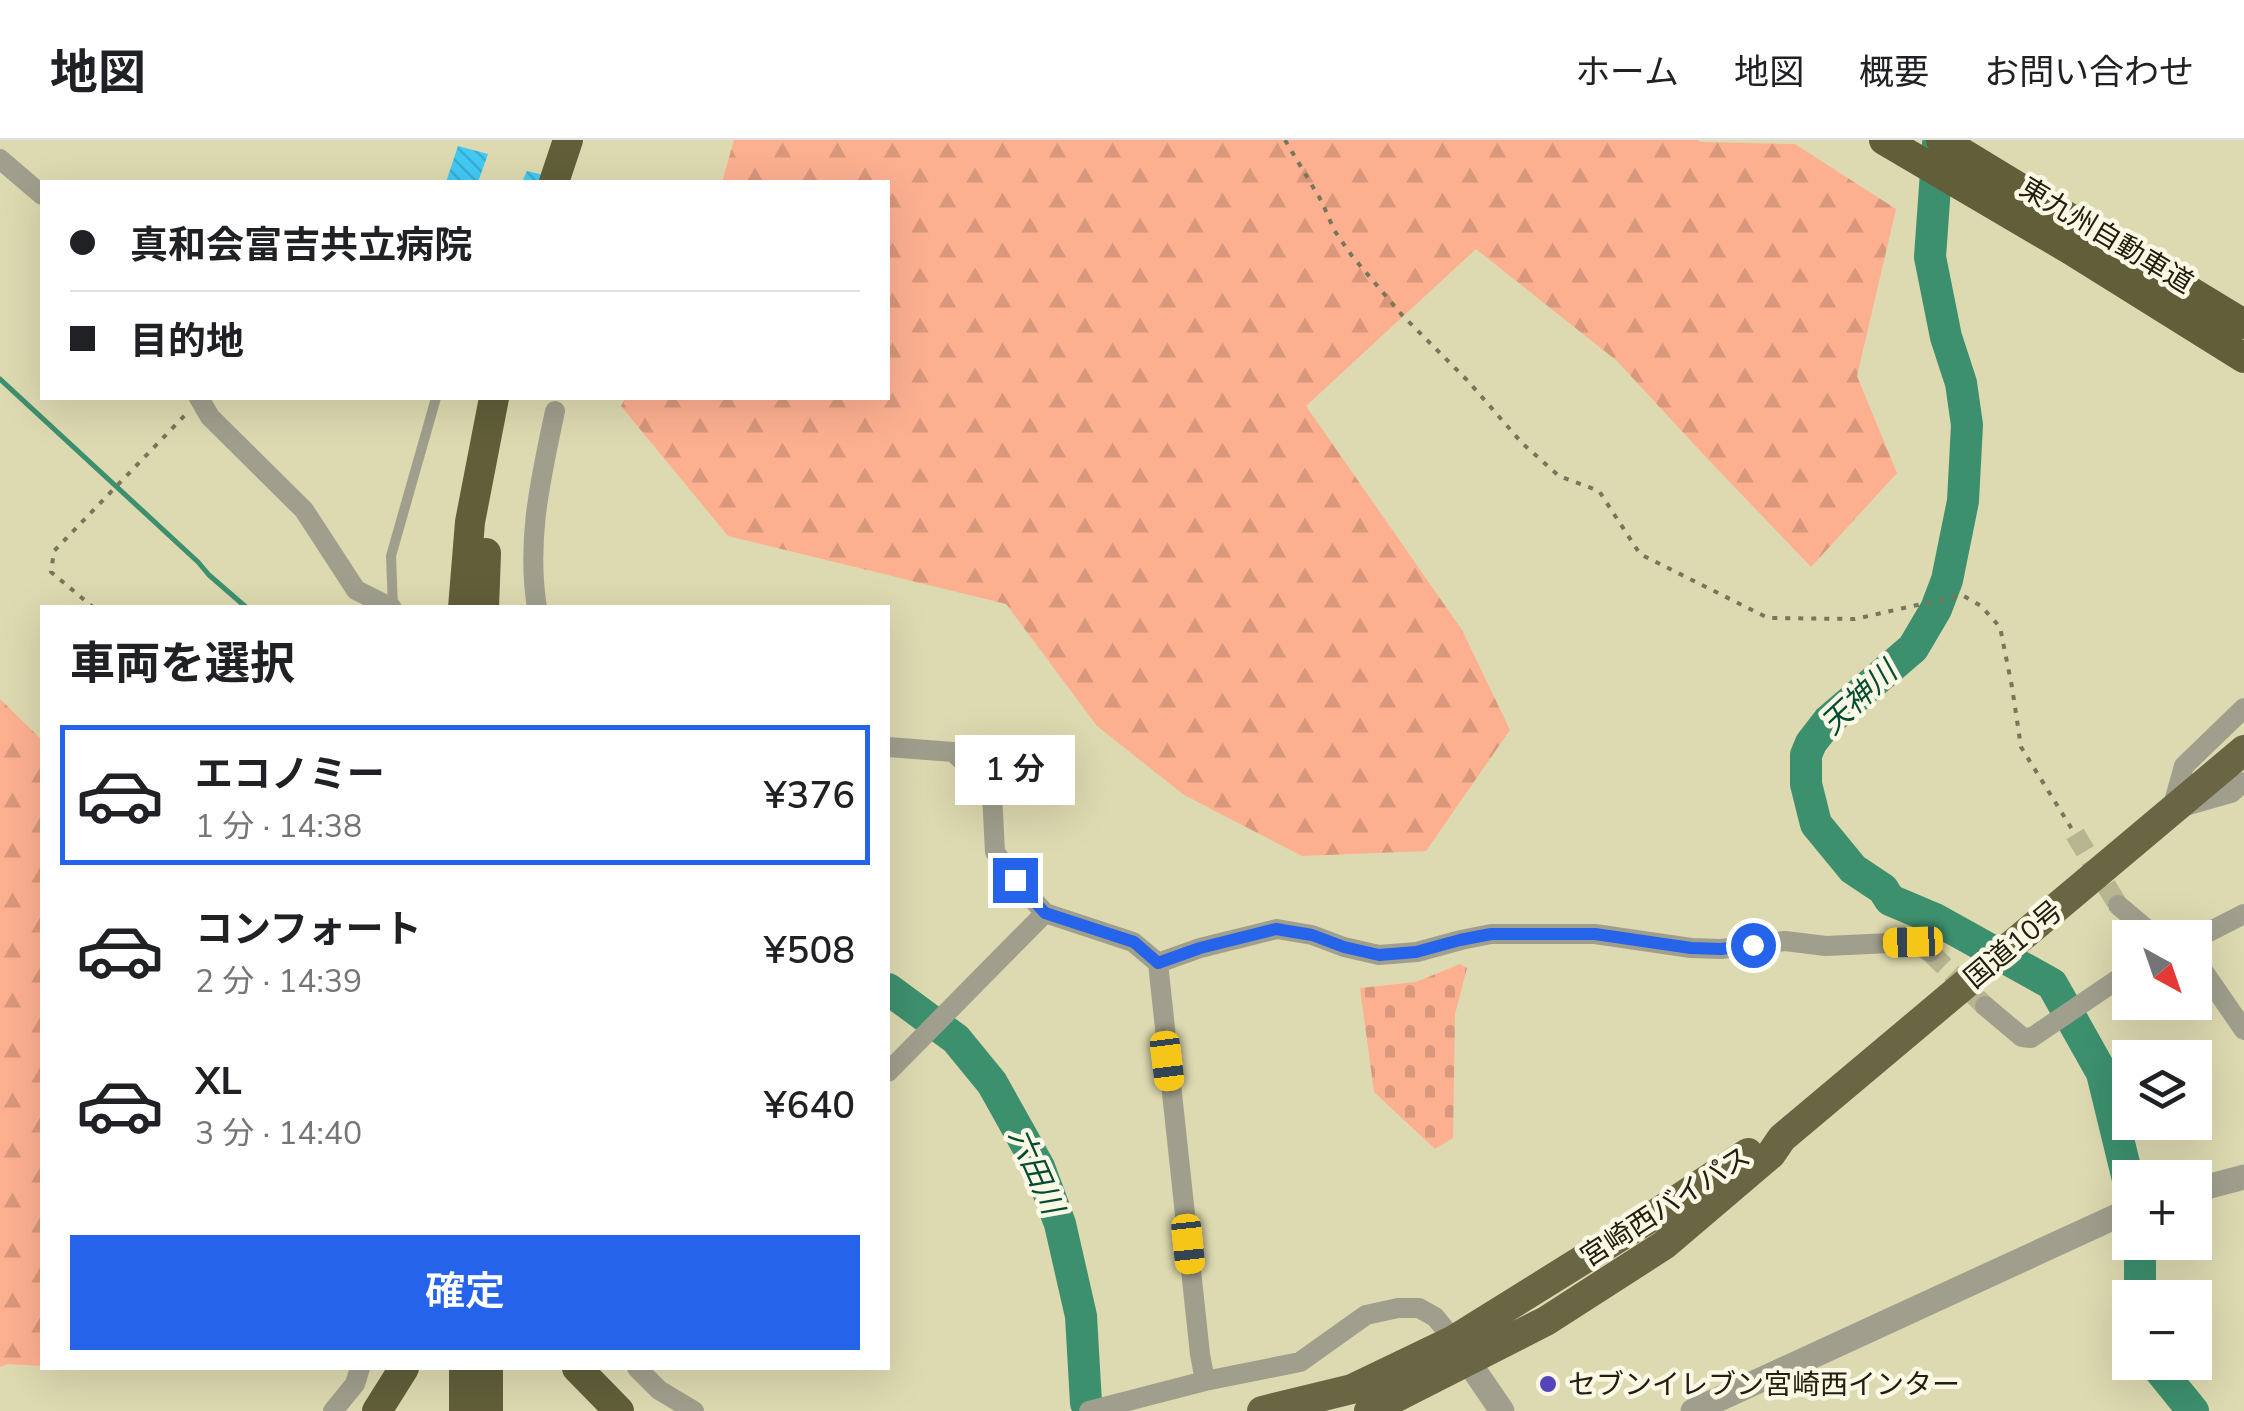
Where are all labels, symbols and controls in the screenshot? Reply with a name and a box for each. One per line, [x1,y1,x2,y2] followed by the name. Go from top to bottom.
[50,40,146,106] text: 地図
[1575,49,1679,96] text: ホーム
[1734,49,1804,96] text: 地図
[1859,49,1929,96] text: 概要
[1984,49,2194,96] text: お問い合わせ
[2013,169,2200,303] street label: 東九州自動車道
[130,220,472,271] text: 真和会富吉共立病院
[130,316,244,367] text: 目的地
[70,634,295,695] text: 車両を選択
[1812,651,1908,744] water label: 天神川
[955,735,1075,805] callout: 1 分
[985,748,1045,791] text: 1 分
[195,749,385,800] text: エコノミー
[75,750,165,840] icon: car
[764,770,855,821] text: ¥376
[195,805,362,848] text: 1 分 · 14:38
[993,858,1038,903] route end
[1956,892,2071,997] street label: 国道10号
[195,904,422,955] text: コンフォート
[75,905,165,995] icon: car
[2112,920,2212,1020] north arrow
[2112,920,2212,1380] map controls
[1731,923,1776,968] route start
[764,925,855,976] text: ¥508
[1882,926,1944,958] car
[195,960,362,1003] text: 2 分 · 14:39
[1148,1029,1186,1093] car
[2112,1040,2212,1140] button: layers
[195,1056,242,1107] text: XL
[75,1060,165,1150] icon: car
[764,1080,855,1131] text: ¥640
[195,1112,362,1155] text: 3 分 · 14:40
[999,1122,1074,1223] water label: 六田川
[1573,1138,1758,1276] street label: 宮崎西バイパス
[2112,1160,2212,1260] button: +
[1170,1213,1206,1275] car
[70,1235,860,1350] button: 確定
[2112,1280,2212,1380] button: −
[1568,1366,1960,1404] place label: セブンイレブン宮崎西インター
[1537,1373,1559,1395] marker: セブンイレブン宮崎西インター

